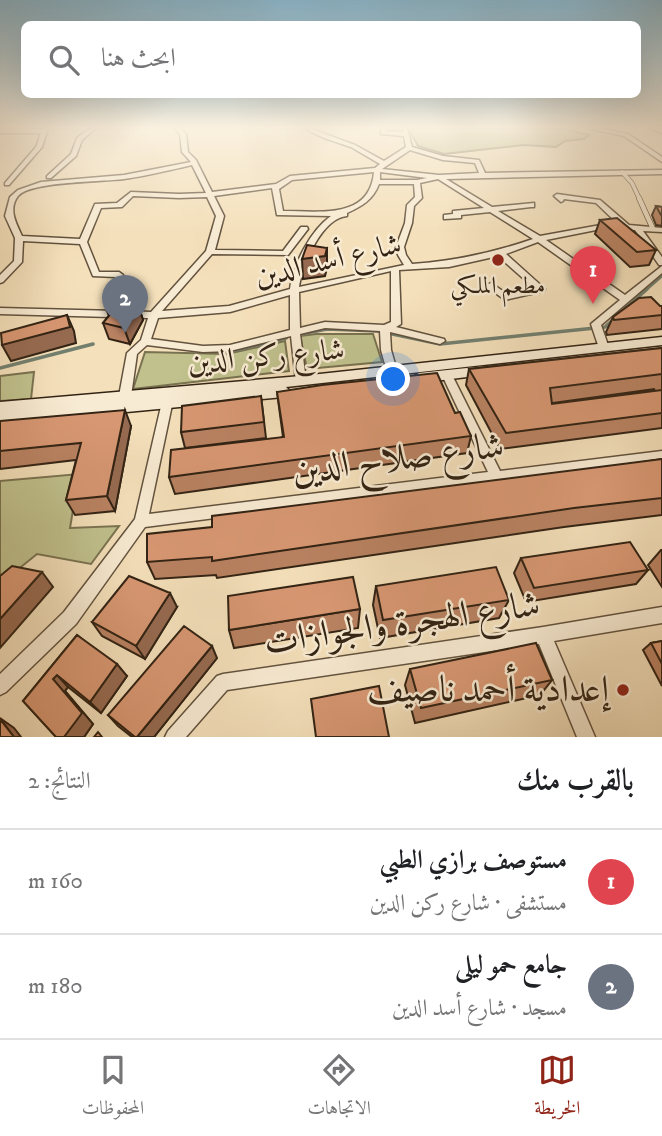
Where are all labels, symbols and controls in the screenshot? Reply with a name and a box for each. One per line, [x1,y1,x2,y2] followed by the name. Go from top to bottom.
[21,21,641,98] search box
[45,41,83,79] icon: search
[101,42,176,75] text: ابحث هنا
[250,222,406,301] street label: شارع أسد الدين
[570,246,616,304] pin: 1
[490,252,506,268] marker: مطعم الملكي
[451,271,545,307] place label: مطعم الملكي
[102,275,148,333] pin: 2
[186,332,346,387] street label: شارع ركن الدين
[376,362,410,396] your location
[289,423,508,502] street label: شارع صلاح الدين
[261,581,544,672] street label: شارع الهجرة والجوازات
[367,663,612,714] place label: إعدادية أحمد ناصيف
[615,682,631,698] marker: إعدادية أحمد ناصيف
[517,763,634,800] text: بالقرب منك
[28,767,91,796] text: النتائج: 2
[380,844,567,877] text: مستوصف برازي الطبي
[28,867,83,896] text: 160 m
[607,867,615,896] text: 1
[370,889,567,918] text: مستشفى · شارع ركن الدين
[455,949,567,982] text: جامع حمو ليلى
[28,972,83,1001] text: 180 m
[605,972,617,1001] text: 2
[392,994,567,1023] text: مسجد · شارع أسد الدين
[82,1051,144,1126] tab: المحفوظات
[307,1051,371,1126] tab: الاتجاهات
[534,1051,580,1126] tab: الخريطة

